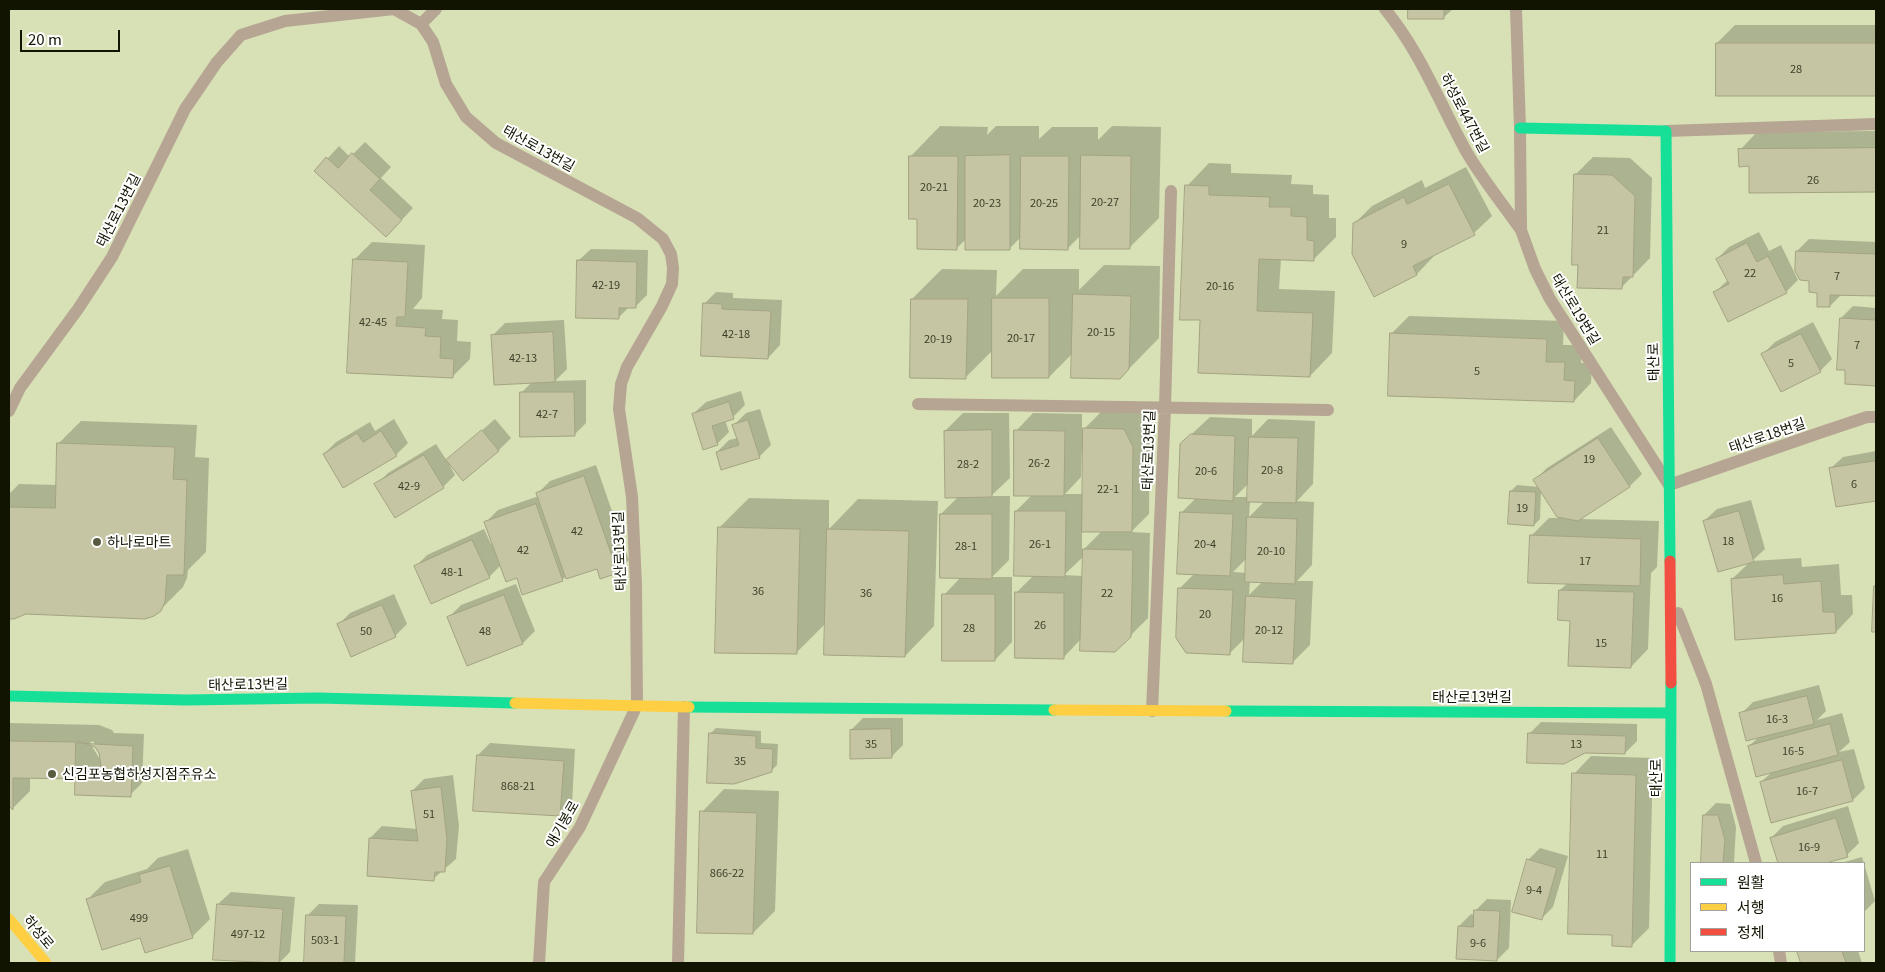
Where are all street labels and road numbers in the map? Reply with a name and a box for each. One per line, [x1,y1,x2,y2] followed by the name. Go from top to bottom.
[1437,70,1493,156] street label: 하성로447번길
[500,121,578,175] street label: 태산로13번길
[92,171,144,249] street label: 태산로13번길
[1548,270,1604,348] street label: 태산로19번길
[1644,343,1662,381] street label: 태산로
[1138,410,1158,490] street label: 태산로13번길
[1726,414,1808,456] street label: 태산로18번길
[609,511,629,591] street label: 태산로13번길
[208,675,288,693] street label: 태산로13번길
[1432,689,1512,705] street label: 태산로13번길
[1648,759,1664,797] street label: 태산로
[542,797,582,851] street label: 애기봉로
[20,912,58,952] street label: 하성로

